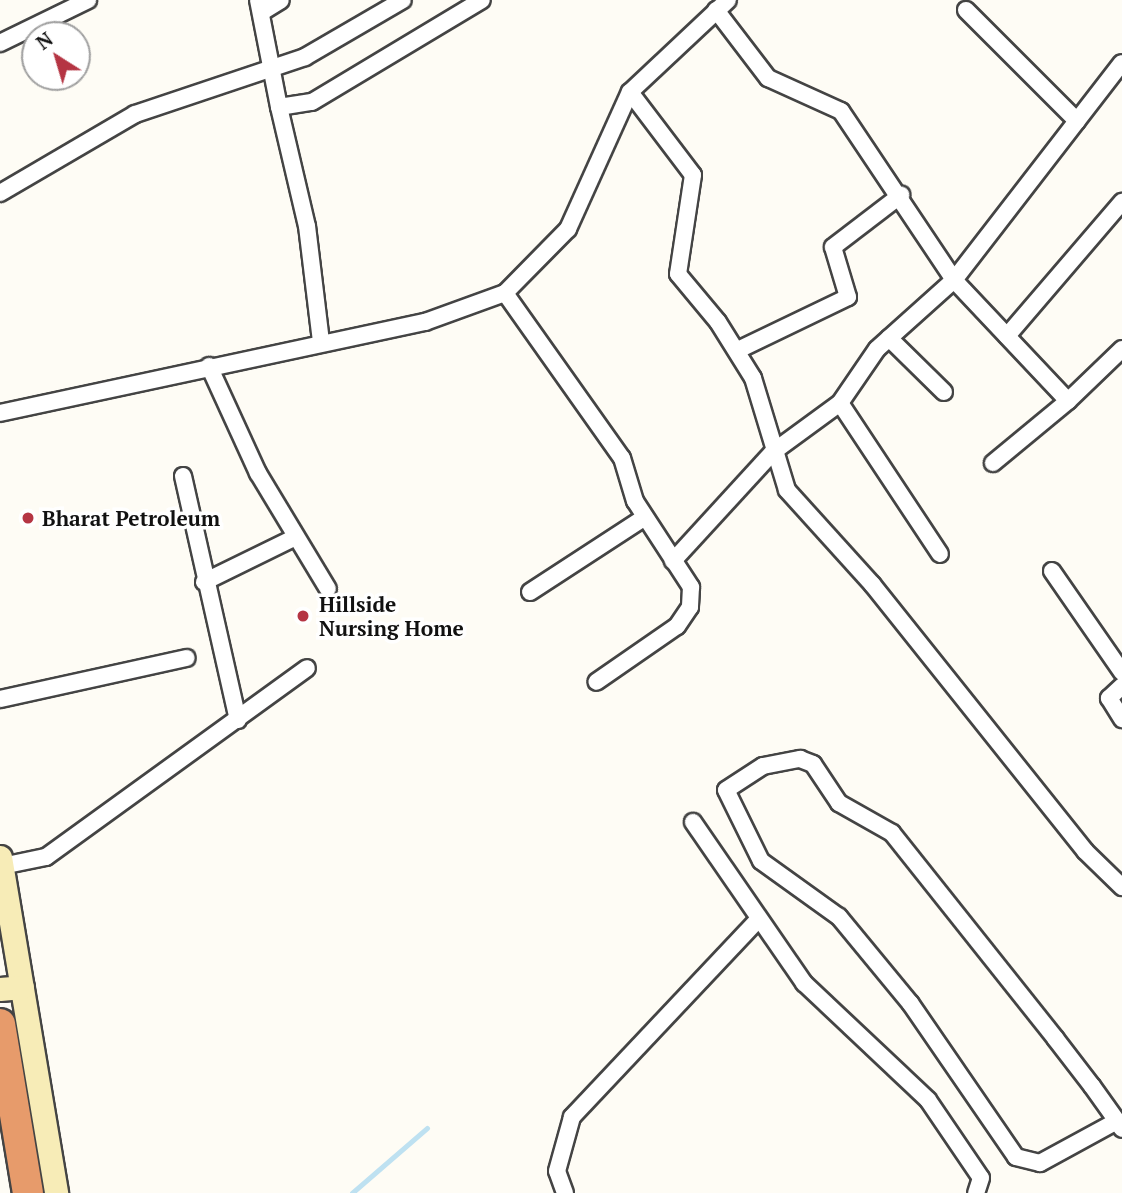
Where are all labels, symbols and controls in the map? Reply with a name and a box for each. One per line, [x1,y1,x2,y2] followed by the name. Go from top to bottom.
[21,21,91,91] north arrow
[31,26,58,55] text: N
[42,505,220,531] place label: Bharat Petroleum
[20,510,36,526] marker: Bharat Petroleum
[319,591,464,641] place label: Hillside Nursing Home
[293,606,313,626] marker: Hillside Nursing Home

